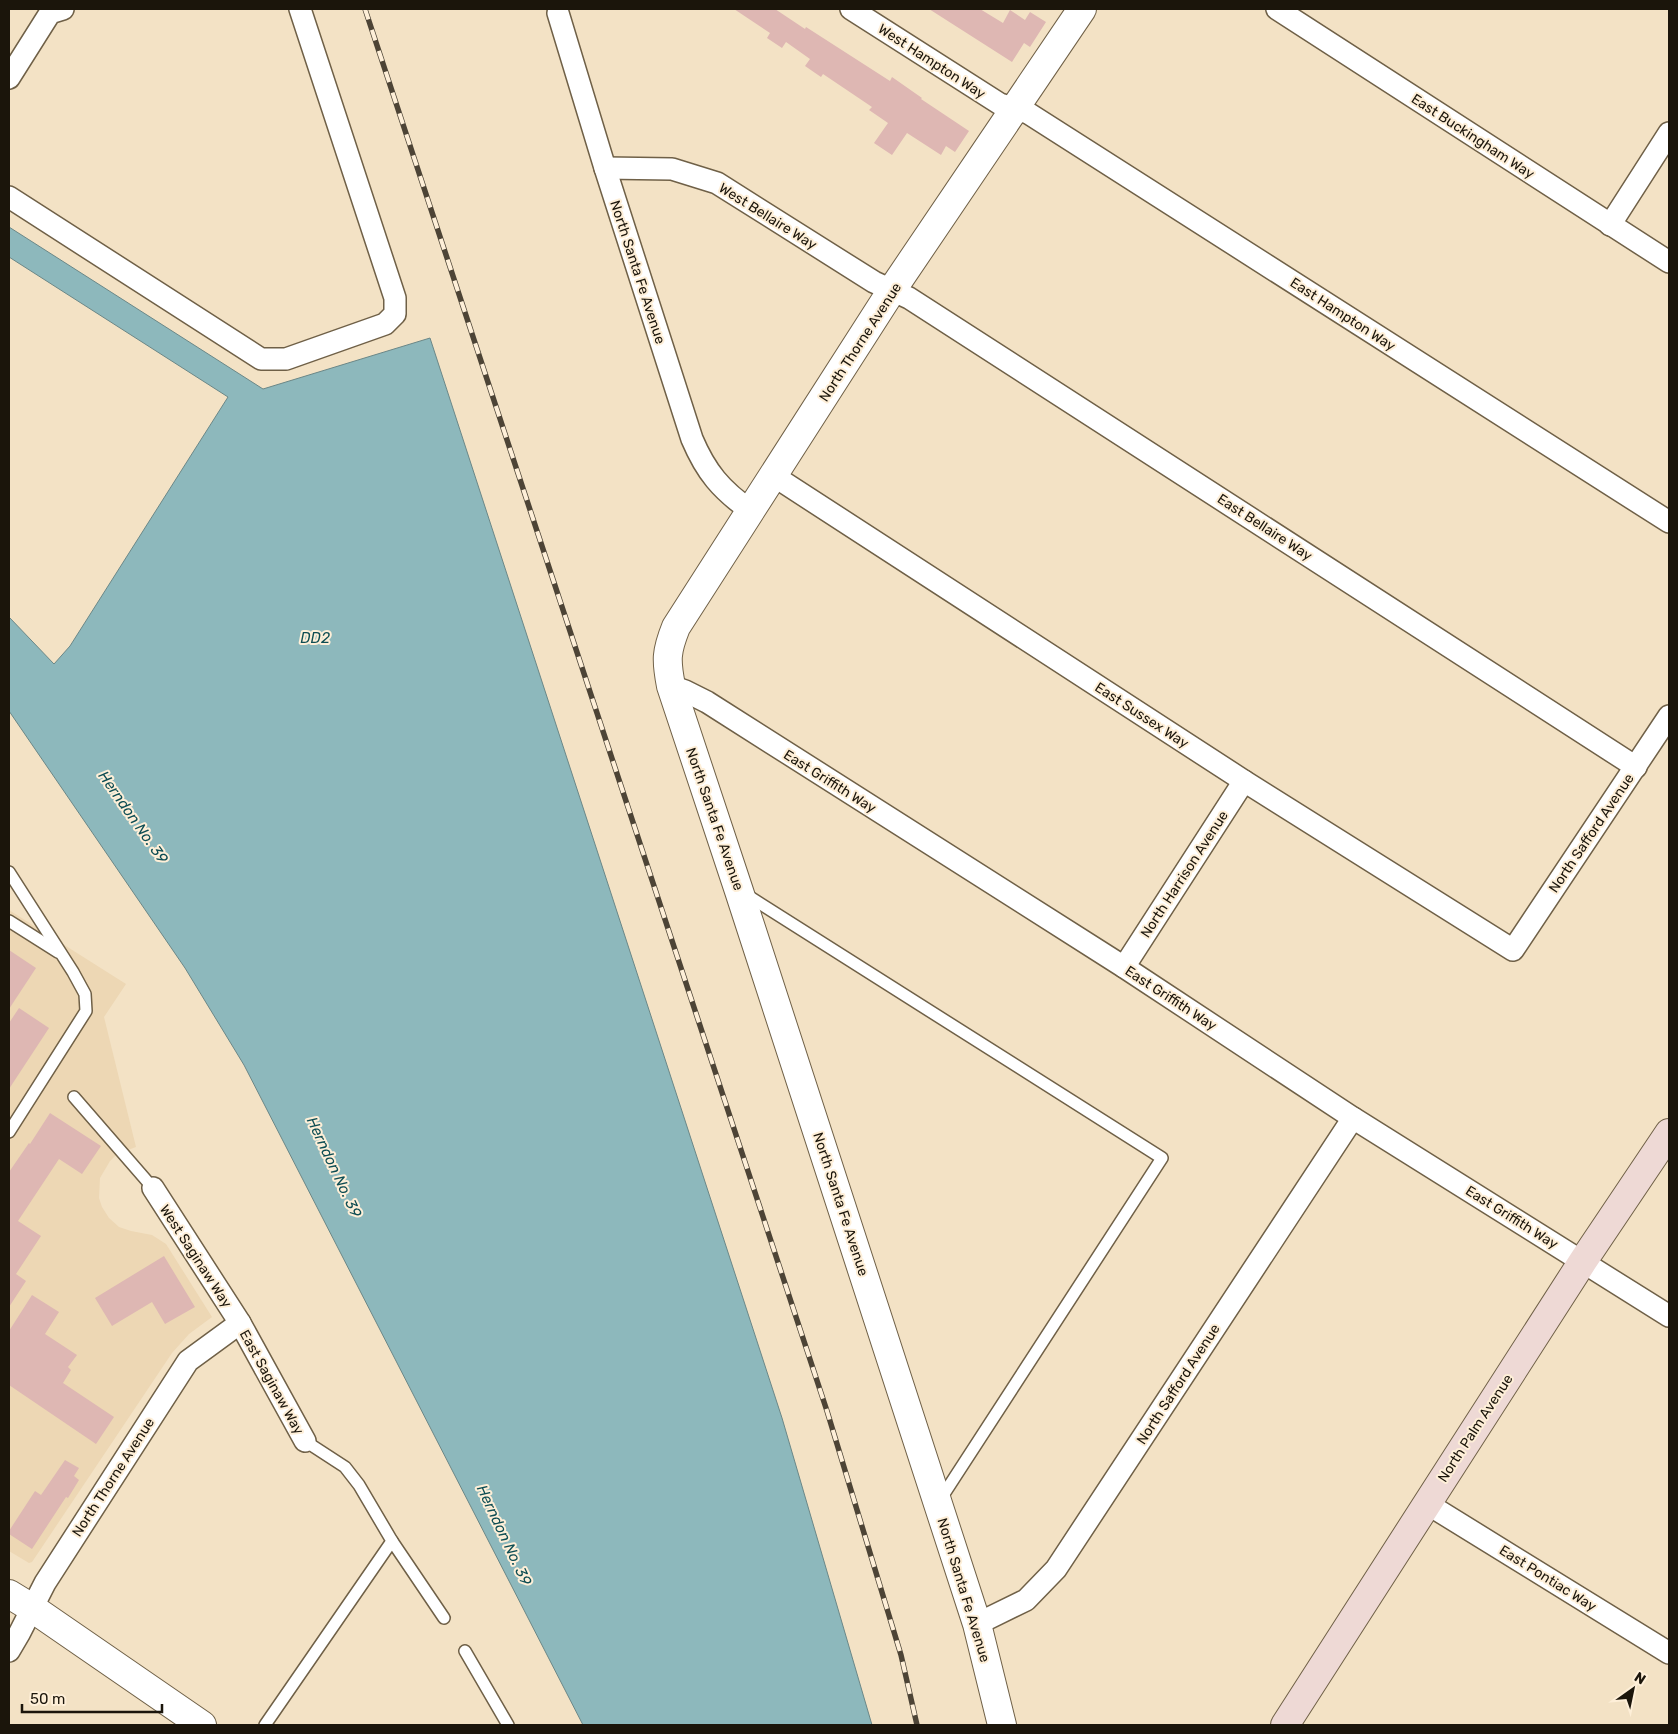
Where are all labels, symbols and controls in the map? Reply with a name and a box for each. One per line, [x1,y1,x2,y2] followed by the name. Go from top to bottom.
[875,20,989,103] street label: West Hampton Way
[1408,90,1538,183] street label: East Buckingham Way
[716,179,820,254] street label: West Bellaire Way
[606,198,669,346] street label: North Santa Fe Avenue
[1287,274,1399,355] street label: East Hampton Way
[816,280,905,405] street label: North Thorne Avenue
[1214,490,1316,565] street label: East Bellaire Way
[300,629,330,647] water label: DD2
[1092,679,1192,752] street label: East Sussex Way
[682,746,747,893] street label: North Santa Fe Avenue
[780,746,879,817] street label: East Griffith Way
[94,767,172,868] water label: Herndon No. 39
[1545,770,1638,896] street label: North Safford Avenue
[1137,807,1232,941] street label: North Harrison Avenue
[1122,962,1220,1035] street label: East Griffith Way
[303,1114,366,1221] water label: Herndon No. 39
[809,1130,872,1278] street label: North Santa Fe Avenue
[1462,1182,1561,1253] street label: East Griffith Way
[156,1202,235,1311] street label: West Saginaw Way
[1133,1321,1224,1448] street label: North Safford Avenue
[236,1327,307,1438] street label: East Saginaw Way
[1434,1371,1517,1485] street label: North Palm Avenue
[69,1415,158,1540] street label: North Thorne Avenue
[473,1482,536,1589] water label: Herndon No. 39
[933,1516,994,1664] street label: North Santa Fe Avenue
[1496,1542,1600,1615] street label: East Pontiac Way
[1608,1664,1658,1714] north arrow
[1631,1669,1649,1688] text: N
[22,1682,162,1714] scale bar
[30,1690,65,1708] text: 50 m

